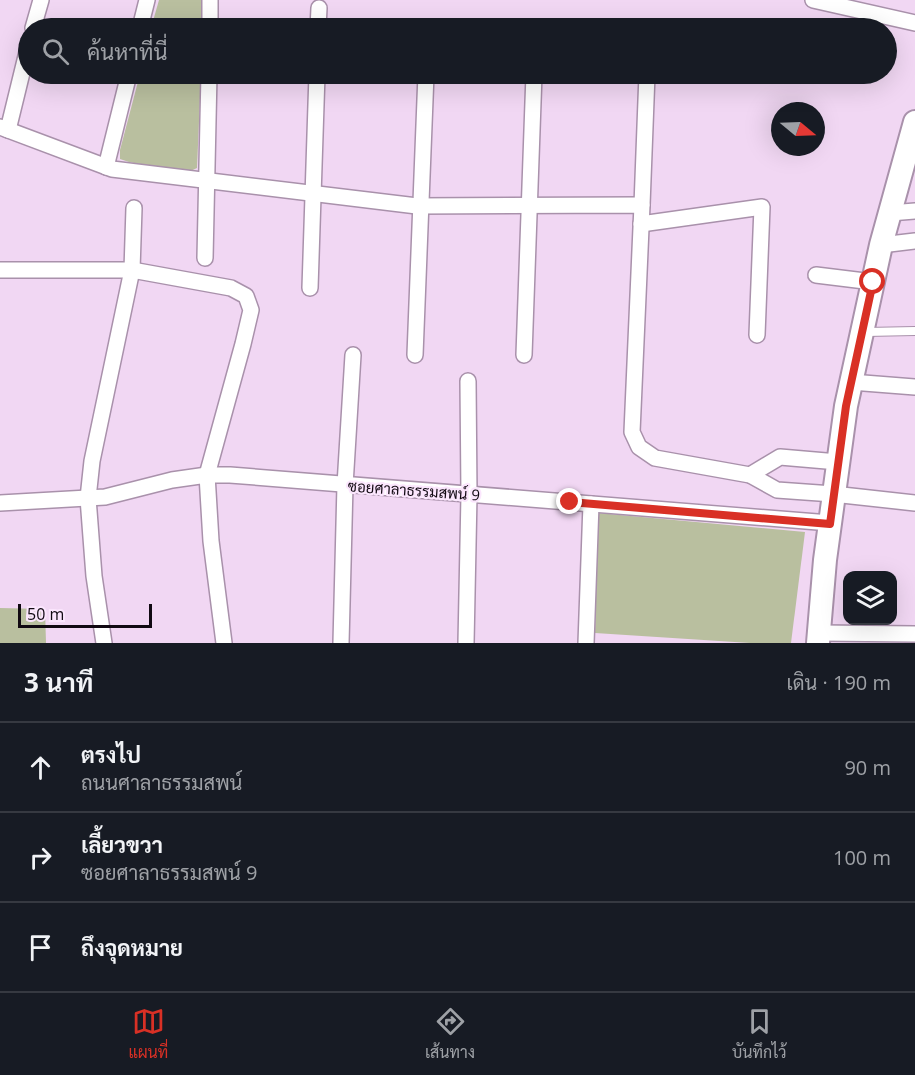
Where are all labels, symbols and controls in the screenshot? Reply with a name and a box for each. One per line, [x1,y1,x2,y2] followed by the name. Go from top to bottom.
[18,18,897,84] search box
[39,35,72,68] icon: search
[87,36,167,66] text: ค้นหาที่นี่
[771,102,825,156] north arrow
[859,268,885,294] route start
[347,475,481,505] street label: ซอยศาลาธรรมสพน์ 9
[556,488,582,514] route end
[843,571,897,625] map controls
[843,571,897,625] button: layers
[18,601,152,628] scale bar
[27,603,64,625] text: 50 m
[24,664,93,700] text: 3 นาที
[787,669,891,696] text: เดิน · 190 m
[81,739,141,769] text: ตรงไป
[24,751,57,784] icon: ahead
[844,754,891,781] text: 90 m
[81,769,242,796] text: ถนนศาลาธรรมสพน์
[81,829,163,859] text: เลี้ยวขวา
[24,841,57,874] icon: right
[833,844,891,871] text: 100 m
[81,859,257,886] text: ซอยศาลาธรรมสพน์ 9
[24,931,57,964] icon: arrive
[81,932,183,962] text: ถึงจุดหมาย
[128,1005,168,1063] tab: แผนที่
[425,1005,475,1063] tab: เส้นทาง
[732,1005,787,1063] tab: บันทึกไว้

